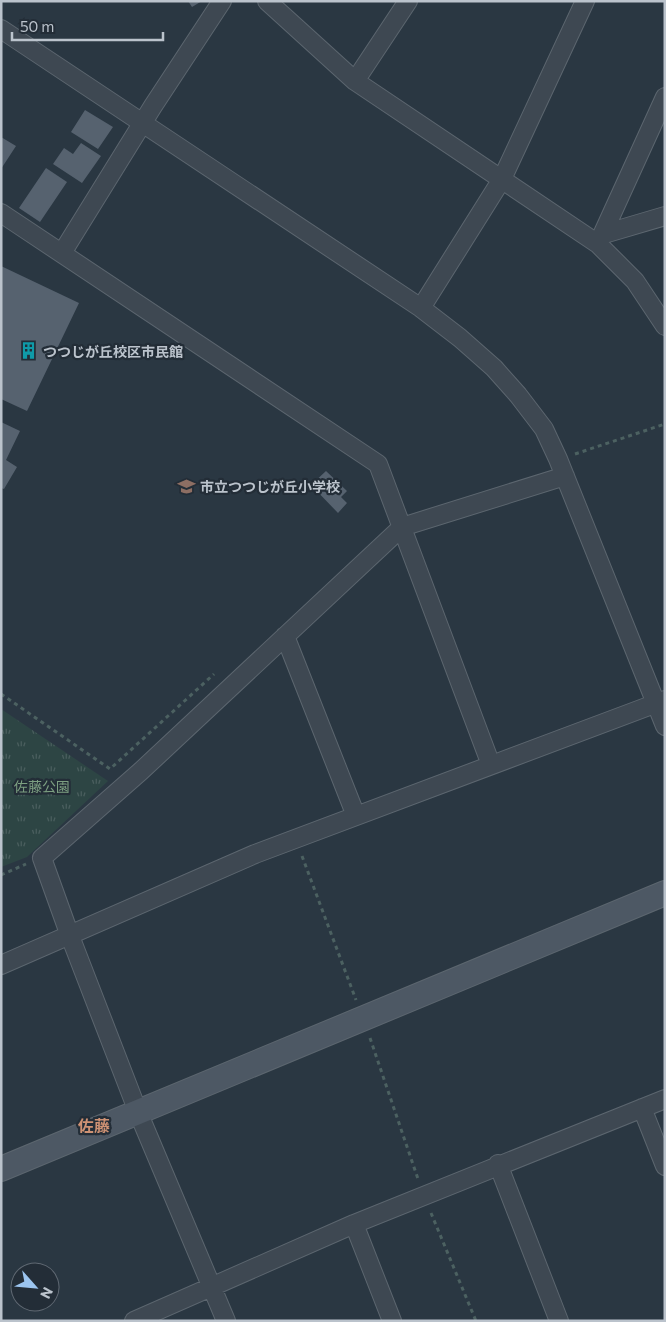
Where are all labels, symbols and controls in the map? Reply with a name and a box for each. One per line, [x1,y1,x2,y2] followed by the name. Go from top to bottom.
[12,10,164,42] scale bar
[20,17,54,35] text: 50 m
[19,341,39,361] building icon: つつじが丘校区市民館
[43,343,183,360] place label: つつじが丘校区市民館
[176,476,196,496] school or university icon: 市立つつじが丘小学校
[200,478,340,495] place label: 市立つつじが丘小学校
[14,778,70,795] park label: 佐藤公園
[77,1116,110,1135] district label: 佐藤
[10,1262,60,1312] north arrow
[37,1285,57,1302] text: N

